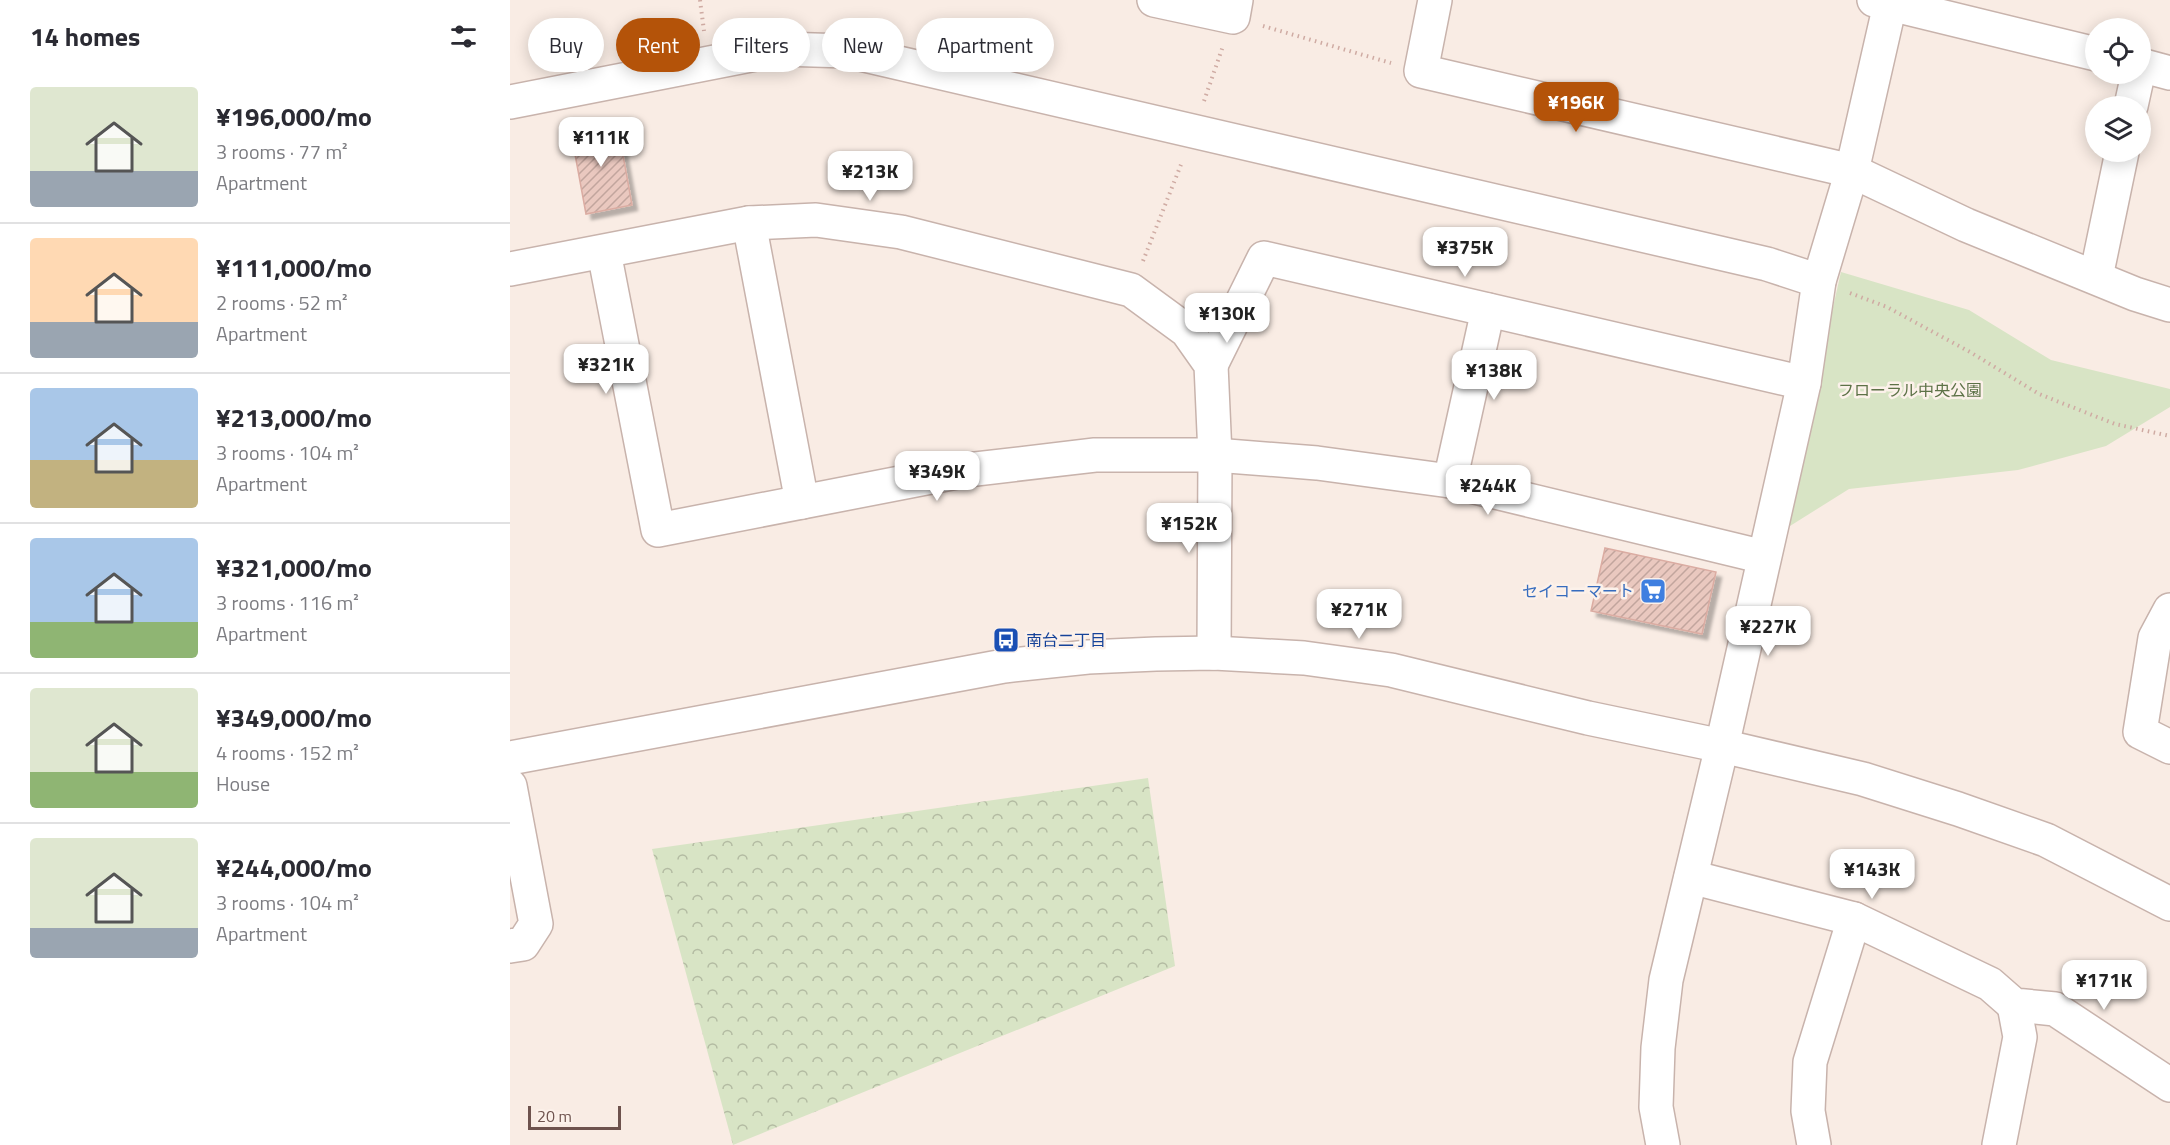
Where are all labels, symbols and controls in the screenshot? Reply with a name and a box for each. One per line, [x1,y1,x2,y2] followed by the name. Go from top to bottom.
[30,17,140,56] text: 14 homes
[528,18,604,72] chip: Buy
[616,18,700,72] chip: Rent
[712,18,810,72] chip: Filters
[822,18,904,72] chip: New
[916,18,1054,72] chip: Apartment
[2085,18,2151,162] map controls
[2085,18,2151,84] button: locate
[447,20,480,53] icon: filters
[1534,82,1618,133] pin: ¥196K
[1548,86,1604,117] text: ¥196K
[2085,96,2151,162] button: layers
[216,97,372,136] text: ¥196,000/mo
[78,111,150,183] icon: home
[559,117,643,168] pin: ¥111K
[573,121,629,152] text: ¥111K
[216,136,348,167] text: 3 rooms · 77 m²
[828,151,912,202] pin: ¥213K
[842,155,898,186] text: ¥213K
[216,167,307,198] text: Apartment
[1423,227,1507,278] pin: ¥375K
[1437,231,1493,262] text: ¥375K
[216,248,372,287] text: ¥111,000/mo
[78,262,150,334] icon: home
[216,287,348,318] text: 2 rooms · 52 m²
[1185,293,1269,344] pin: ¥130K
[1199,297,1255,328] text: ¥130K
[216,318,307,349] text: Apartment
[564,344,648,395] pin: ¥321K
[578,348,634,379] text: ¥321K
[1452,350,1536,401] pin: ¥138K
[1466,354,1522,385] text: ¥138K
[1838,378,1982,402] park label: フローラル中央公園
[216,398,372,437] text: ¥213,000/mo
[78,412,150,484] icon: home
[216,437,359,468] text: 3 rooms · 104 m²
[895,451,979,502] pin: ¥349K
[909,455,965,486] text: ¥349K
[1446,465,1530,516] pin: ¥244K
[216,468,307,499] text: Apartment
[1460,469,1516,500] text: ¥244K
[1147,503,1231,554] pin: ¥152K
[1161,507,1217,538] text: ¥152K
[216,548,372,587] text: ¥321,000/mo
[78,562,150,634] icon: home
[1638,576,1668,606] supermarket icon: セイコーマート
[1522,579,1634,603] place label: セイコーマート
[216,587,359,618] text: 3 rooms · 116 m²
[1317,589,1401,640] pin: ¥271K
[1331,593,1387,624] text: ¥271K
[1726,606,1810,657] pin: ¥227K
[1740,610,1796,641] text: ¥227K
[216,618,307,649] text: Apartment
[991,625,1021,655] bus stop icon: 南台二丁目
[1026,628,1106,652] place label: 南台二丁目
[216,698,372,737] text: ¥349,000/mo
[78,712,150,784] icon: home
[216,737,359,768] text: 4 rooms · 152 m²
[216,768,270,799] text: House
[216,848,372,887] text: ¥244,000/mo
[1830,849,1914,900] pin: ¥143K
[1844,853,1900,884] text: ¥143K
[78,862,150,934] icon: home
[216,887,359,918] text: 3 rooms · 104 m²
[216,918,307,949] text: Apartment
[2062,960,2146,1011] pin: ¥171K
[2076,964,2132,995] text: ¥171K
[528,1103,621,1130] scale bar
[537,1104,572,1128] text: 20 m

